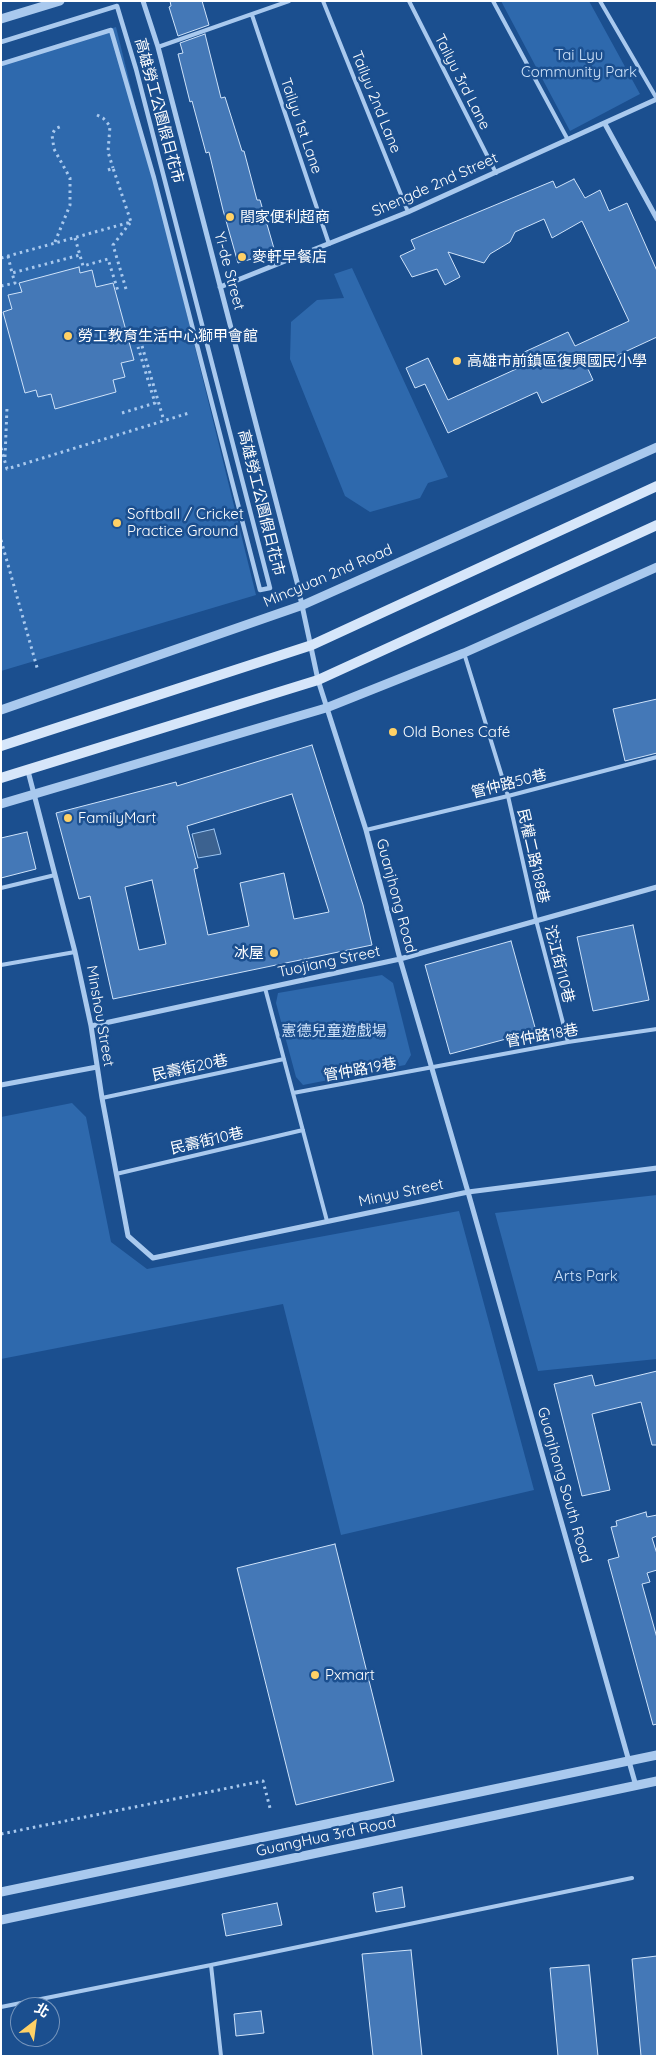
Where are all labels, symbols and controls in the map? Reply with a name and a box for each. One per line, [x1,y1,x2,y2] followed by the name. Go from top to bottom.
[430,31,494,133] street label: Tailyu 3rd Lane
[131,36,187,186] street label: 高雄勞工公園假日花市
[521,46,637,81] park label: Tai Lyu Community Park
[347,48,405,156] street label: Tailyu 2nd Lane
[276,76,326,176] street label: Tailyu 1st Lane
[369,149,501,221] street label: Shengde 2nd Street
[240,208,330,226] place label: 閤家便利超商
[224,211,236,223] marker: 閤家便利超商
[210,230,248,312] street label: Yi-de Street
[252,248,327,266] place label: 麥軒早餐店
[236,251,248,263] marker: 麥軒早餐店
[78,327,258,345] place label: 勞工教育生活中心獅甲會館
[62,330,74,342] marker: 勞工教育生活中心獅甲會館
[467,352,647,370] place label: 高雄市前鎮區復興國民小學
[451,355,463,367] marker: 高雄市前鎮區復興國民小學
[234,428,288,578] street label: 高雄勞工公園假日花市
[127,505,244,540] place label: Softball / Cricket Practice Ground
[111,517,123,529] marker: Softball / Cricket Practice Ground
[261,541,395,611] street label: Mincyuan 2nd Road
[403,723,510,741] place label: Old Bones Café
[387,726,399,738] marker: Old Bones Café
[469,766,549,802] street label: 管仲路50巷
[513,807,553,905] street label: 民權二路188巷
[78,809,156,827] place label: FamilyMart
[62,812,74,824] marker: FamilyMart
[372,837,420,955] street label: Guanjhong Road
[541,923,577,1005] street label: 沱江街110巷
[276,942,382,982] street label: Tuojiang Street
[234,944,264,962] place label: 冰屋
[268,947,280,959] marker: 冰屋
[82,964,118,1068] street label: Minshou Street
[504,1021,580,1051] street label: 管仲路18巷
[282,1022,386,1040] park label: 憲德兒童遊戲場
[150,1051,230,1085] street label: 民壽街20巷
[322,1055,398,1085] street label: 管仲路19巷
[169,1124,245,1158] street label: 民壽街10巷
[357,1175,445,1211] street label: Minyu Street
[554,1267,618,1285] park label: Arts Park
[533,1405,595,1565] street label: Guanjhong South Road
[325,1666,375,1684] place label: Pxmart
[309,1669,321,1681] marker: Pxmart
[255,1813,397,1861] street label: GuangHua 3rd Road
[10,1997,60,2047] north arrow
[31,1999,53,2021] text: 北

